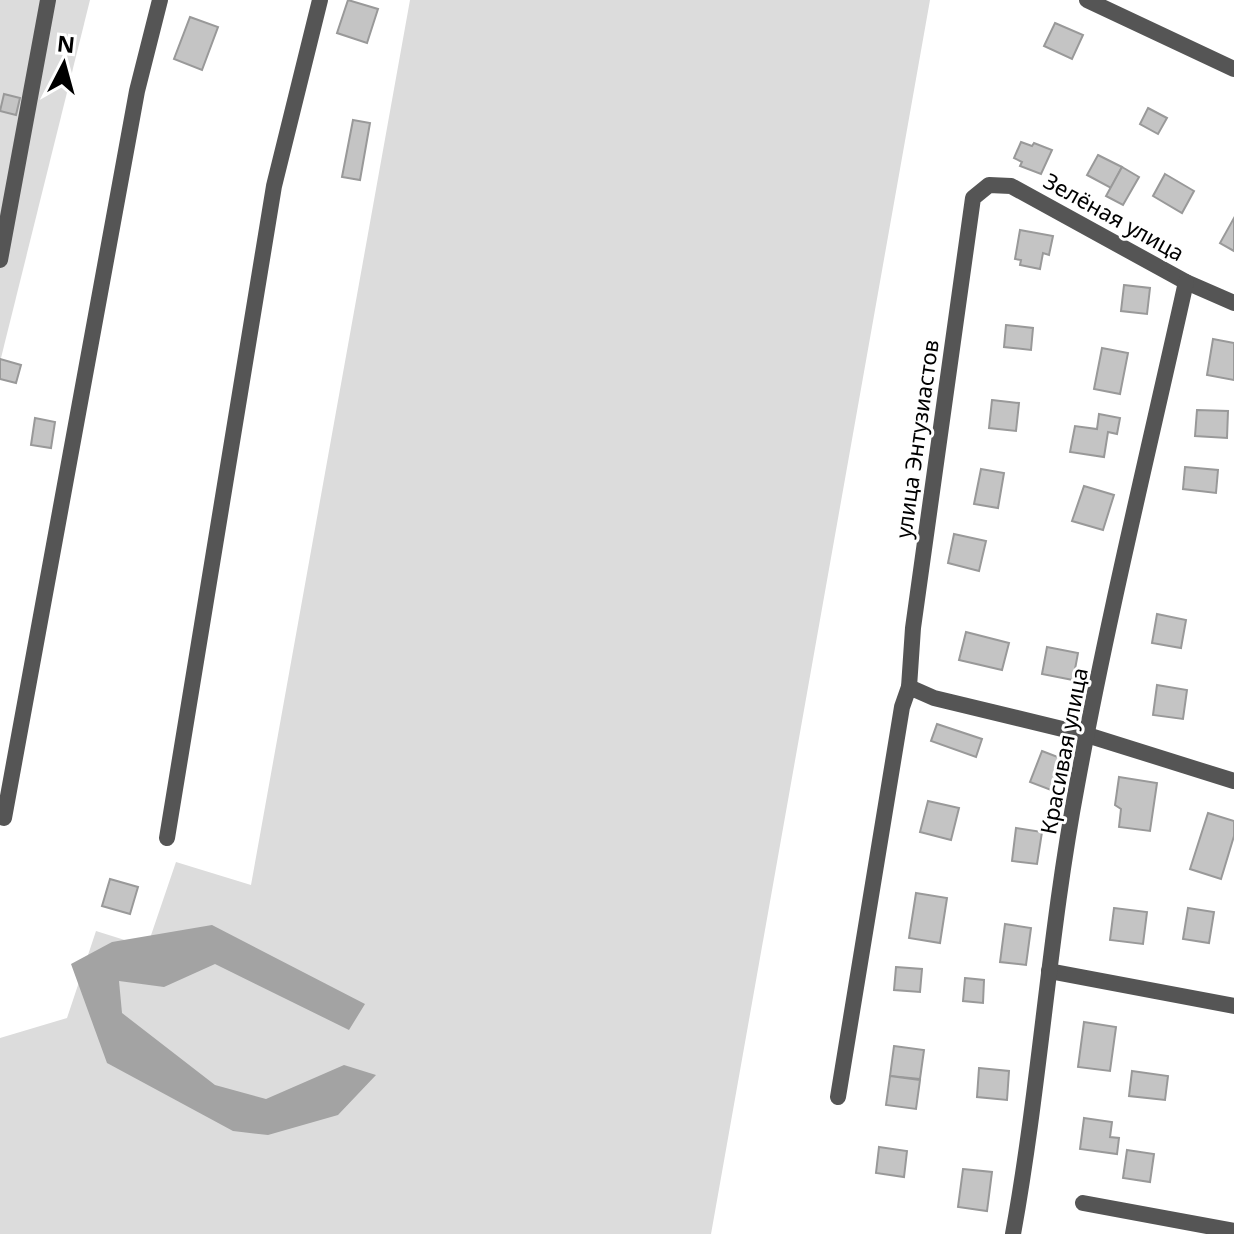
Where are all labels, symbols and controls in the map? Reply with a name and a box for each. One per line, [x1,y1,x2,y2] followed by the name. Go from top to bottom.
[24,24,104,104] north arrow
[56,27,77,59] text: N
[1039,165,1190,267] street label: Зелёная улица
[887,338,945,540] street label: улица Энтузиастов
[1032,665,1094,837] street label: Красивая улица

